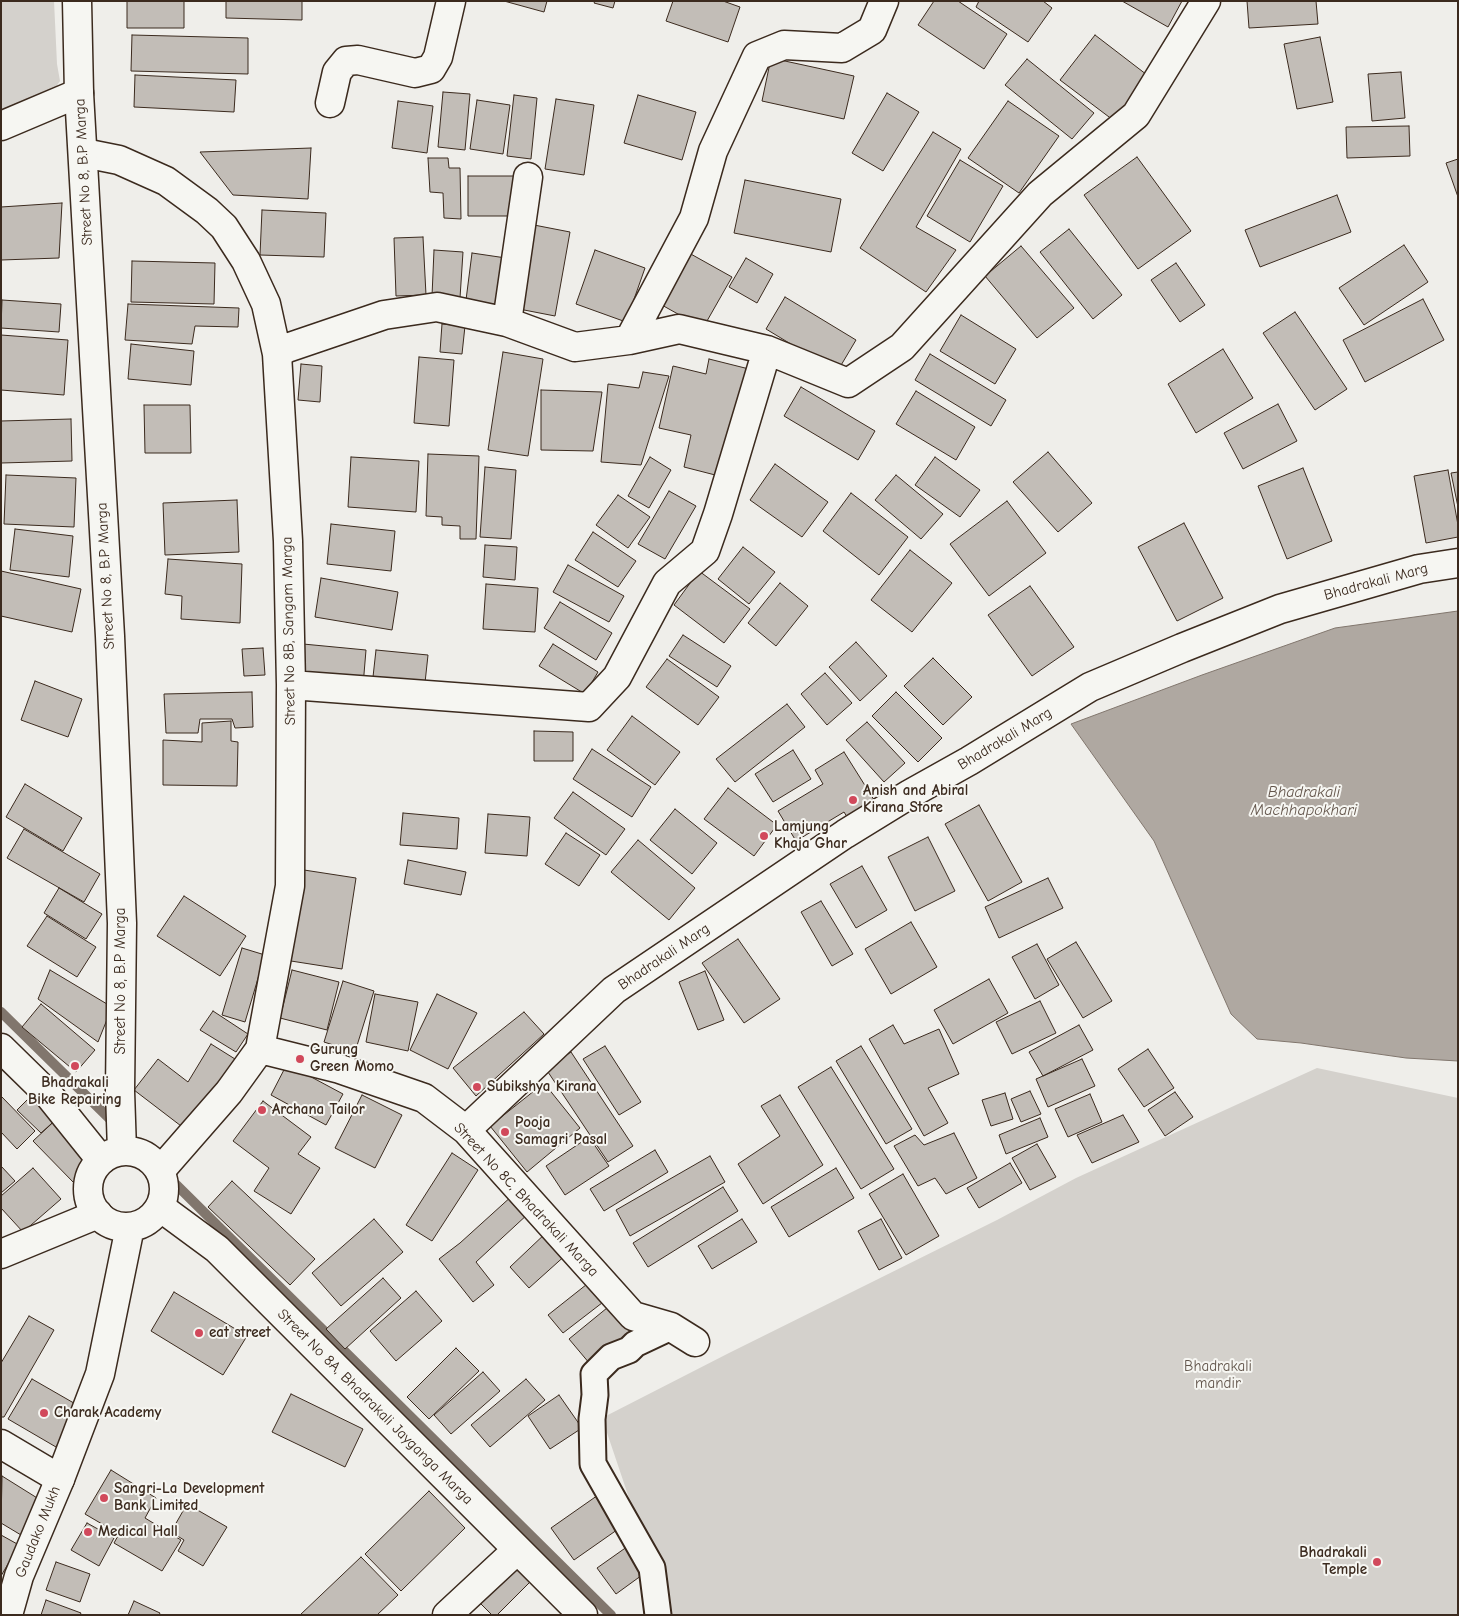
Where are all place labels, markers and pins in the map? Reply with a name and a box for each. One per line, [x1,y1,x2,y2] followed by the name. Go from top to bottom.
[863,782,968,817] place label: Anish and Abiral Kirana Store
[847,794,859,806] marker: Anish and Abiral Kirana Store
[774,818,847,853] place label: Lamjung Khaja Ghar
[758,830,770,842] marker: Lamjung Khaja Ghar
[310,1041,394,1076] place label: Gurung Green Momo
[294,1053,306,1065] marker: Gurung Green Momo
[69,1060,81,1072] marker: Bhadrakali Bike Repairing
[28,1074,122,1109] place label: Bhadrakali Bike Repairing
[487,1078,597,1096] place label: Subikshya Kirana
[471,1081,483,1093] marker: Subikshya Kirana
[272,1101,365,1119] place label: Archana Tailor
[256,1104,268,1116] marker: Archana Tailor
[515,1114,607,1149] place label: Pooja Samagri Pasal
[499,1126,511,1138] marker: Pooja Samagri Pasal
[209,1324,271,1342] place label: eat street
[193,1327,205,1339] marker: eat street
[54,1404,161,1422] place label: Charak Academy
[38,1407,50,1419] marker: Charak Academy
[114,1480,264,1515] place label: Sangri-La Development Bank Limited
[98,1492,110,1504] marker: Sangri-La Development Bank Limited
[98,1523,178,1541] place label: Medical Hall
[82,1526,94,1538] marker: Medical Hall
[1299,1544,1367,1579] place label: Bhadrakali Temple
[1371,1556,1383,1568] marker: Bhadrakali Temple

